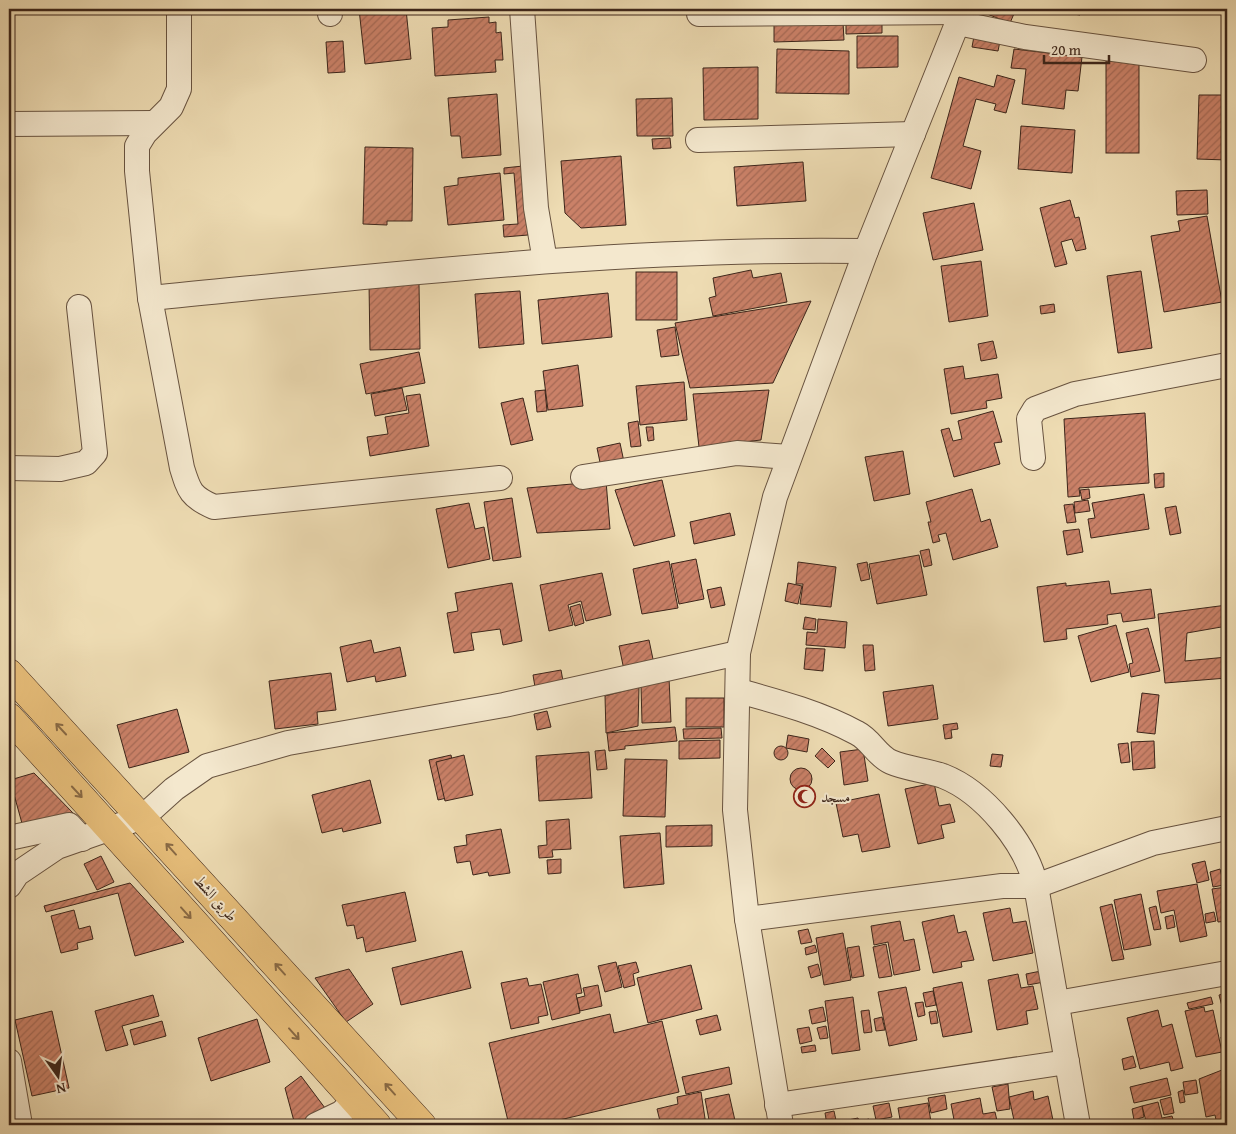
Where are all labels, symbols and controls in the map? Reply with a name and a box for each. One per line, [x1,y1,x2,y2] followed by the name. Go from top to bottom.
[1044,32,1108,64] scale bar
[1051,39,1082,60] text: 20 m
[55,723,67,736] one-way arrow
[793,784,817,808] mosque icon: مسجد
[71,786,83,798] one-way arrow
[821,786,850,807] place label: مسجد
[165,842,177,855] one-way arrow
[189,870,243,926] street label: طريق الشط
[180,906,192,919] one-way arrow
[275,962,286,975] one-way arrow
[289,1027,300,1040] one-way arrow
[32,1052,82,1102] north arrow
[54,1078,68,1100] text: N
[384,1083,396,1096] one-way arrow

